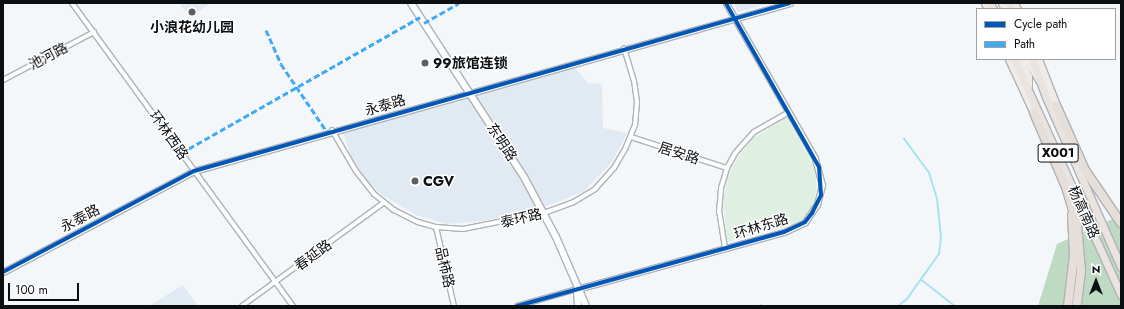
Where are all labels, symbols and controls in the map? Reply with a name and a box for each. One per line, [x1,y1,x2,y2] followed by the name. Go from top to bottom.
[187,7,197,17] marker: 小浪花幼儿园
[976,8,1116,60] legend
[1014,15,1067,33] text: Cycle path
[150,19,234,35] place label: 小浪花幼儿园
[1014,35,1035,53] text: Path
[26,39,70,73] street label: 池河路
[433,55,508,71] place label: 99旅馆连锁
[420,58,430,68] marker: 99旅馆连锁
[362,91,408,119] street label: 永泰路
[146,107,192,163] street label: 环林西路
[484,120,520,164] street label: 东明路
[656,139,702,167] street label: 居安路
[1037,142,1079,164] road number: X001
[423,173,454,189] place label: CGV
[410,176,420,186] marker: CGV
[1065,183,1103,241] street label: 杨高南路
[58,201,102,235] street label: 永泰路
[499,205,543,231] street label: 泰环路
[732,210,790,242] street label: 环林东路
[291,236,335,274] street label: 春延路
[432,245,458,289] street label: 品柿路
[1076,261,1116,301] north arrow
[1092,261,1100,277] text: N
[10,275,81,301] scale bar
[15,281,48,299] text: 100 m

